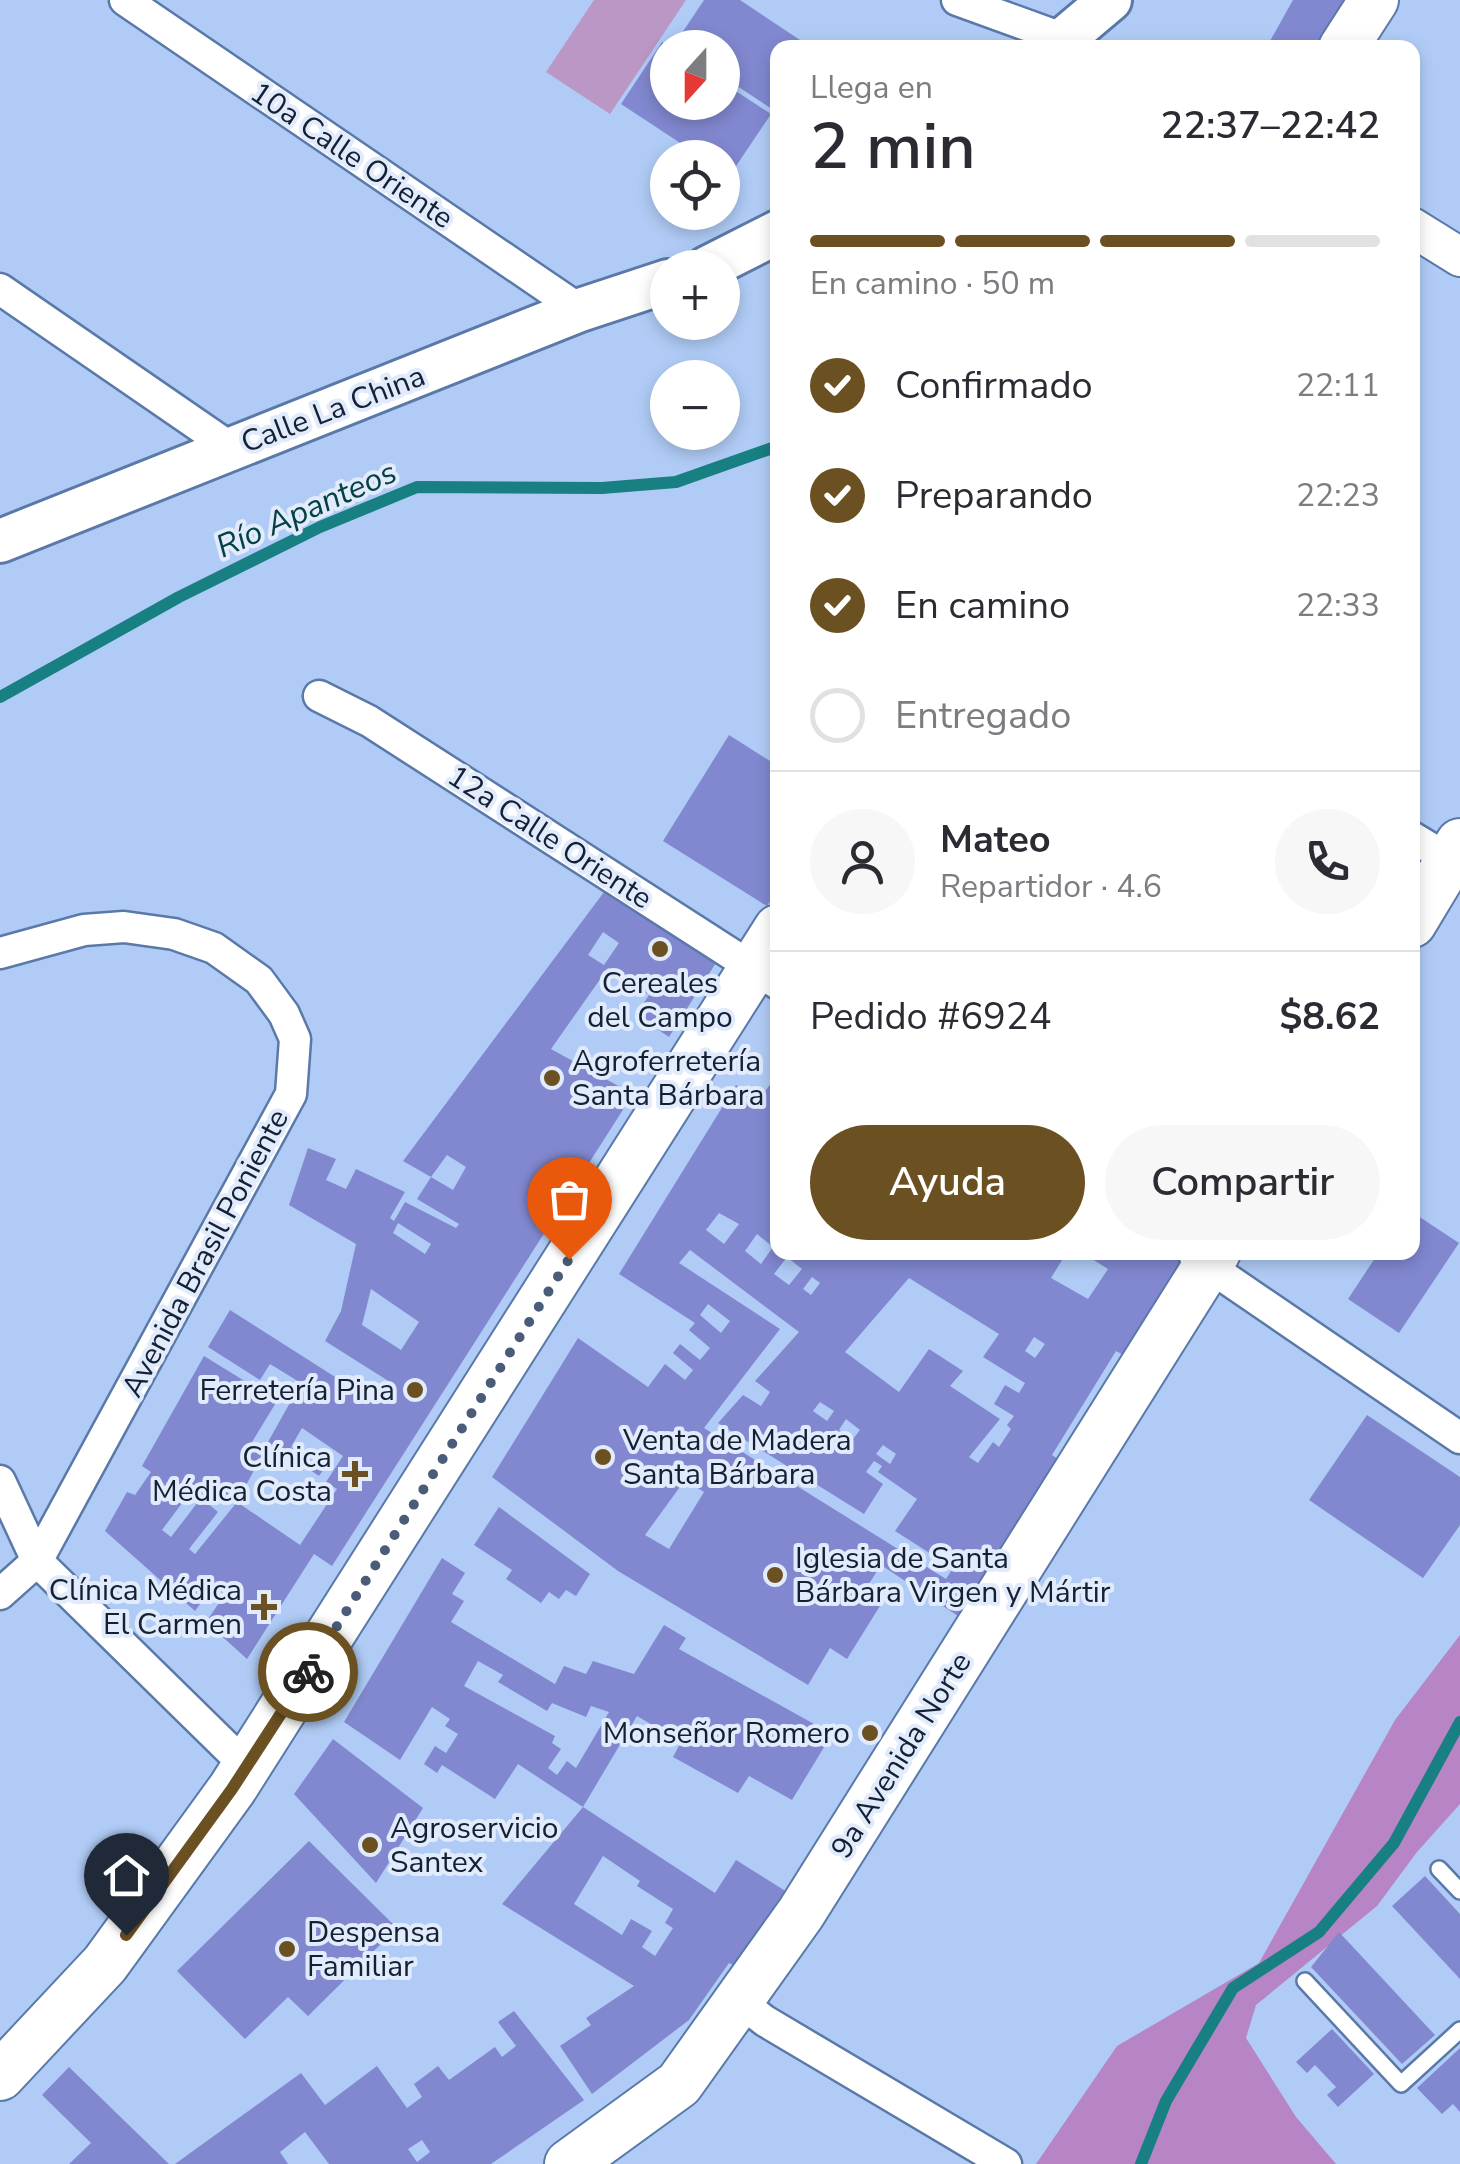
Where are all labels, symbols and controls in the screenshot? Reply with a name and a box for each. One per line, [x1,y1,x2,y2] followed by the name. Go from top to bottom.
[650,30,740,120] north arrow
[650,30,740,450] map controls
[810,66,933,109] text: Llega en
[242,72,461,239] street label: 10a Calle Oriente
[1161,100,1380,151] text: 22:37–22:42
[810,102,976,191] text: 2 min
[650,140,740,230] button: locate
[650,250,740,340] button: +
[810,262,1055,305] text: En camino · 50 m
[235,356,431,463] street label: Calle La China
[810,358,865,413] icon: check
[650,360,740,450] button: −
[895,360,1093,411] text: Confirmado
[1296,364,1380,407] text: 22:11
[209,451,403,568] water label: Río Apanteos
[810,468,865,523] icon: check
[895,470,1093,521] text: Preparando
[1296,474,1380,517] text: 22:23
[810,578,865,633] icon: check
[895,580,1070,631] text: En camino
[1296,584,1380,627] text: 22:33
[895,690,1071,741] text: Entregado
[439,756,660,919] street label: 12a Calle Oriente
[810,809,915,914] button: person
[1275,809,1380,914] button: phone
[940,814,1051,865] text: Mateo
[940,865,1162,908] text: Repartidor · 4.6
[649,938,671,960] marker: Cereales del Campo
[587,963,733,1038] place label: Cereales del Campo
[810,991,1051,1042] text: Pedido #6924
[1279,991,1380,1042] text: $8.62
[572,1041,764,1116] place label: Agroferretería Santa Bárbara
[541,1067,563,1089] marker: Agroferretería Santa Bárbara
[112,1102,299,1404] street label: Avenida Brasil Poniente
[810,1125,1085,1240] button: Ayuda
[1105,1125,1380,1240] button: Compartir
[527,1157,612,1260] pin
[542,1172,597,1227] icon: bag
[199,1370,395,1411] place label: Ferretería Pina
[404,1379,426,1401] marker: Ferretería Pina
[622,1420,852,1495] place label: Venta de Madera Santa Bárbara
[152,1437,332,1512] place label: Clínica Médica Costa
[592,1446,614,1468] marker: Venta de Madera Santa Bárbara
[342,1461,368,1487] marker: Clínica Médica Costa
[795,1538,1111,1613] place label: Iglesia de Santa Bárbara Virgen y Mártir
[764,1564,786,1586] marker: Iglesia de Santa Bárbara Virgen y Mártir
[49,1570,242,1645] place label: Clínica Médica El Carmen
[251,1594,277,1620] marker: Clínica Médica El Carmen
[258,1622,358,1722] courier
[822,1644,981,1866] street label: 9a Avenida Norte
[281,1645,336,1700] icon: bike
[603,1713,850,1754] place label: Monseñor Romero
[859,1722,881,1744] marker: Monseñor Romero
[390,1808,559,1883] place label: Agroservicio Santex
[84,1833,169,1936] pin
[359,1834,381,1856] marker: Agroservicio Santex
[99,1848,154,1903] icon: home
[307,1912,440,1987] place label: Despensa Familiar
[276,1938,298,1960] marker: Despensa Familiar

